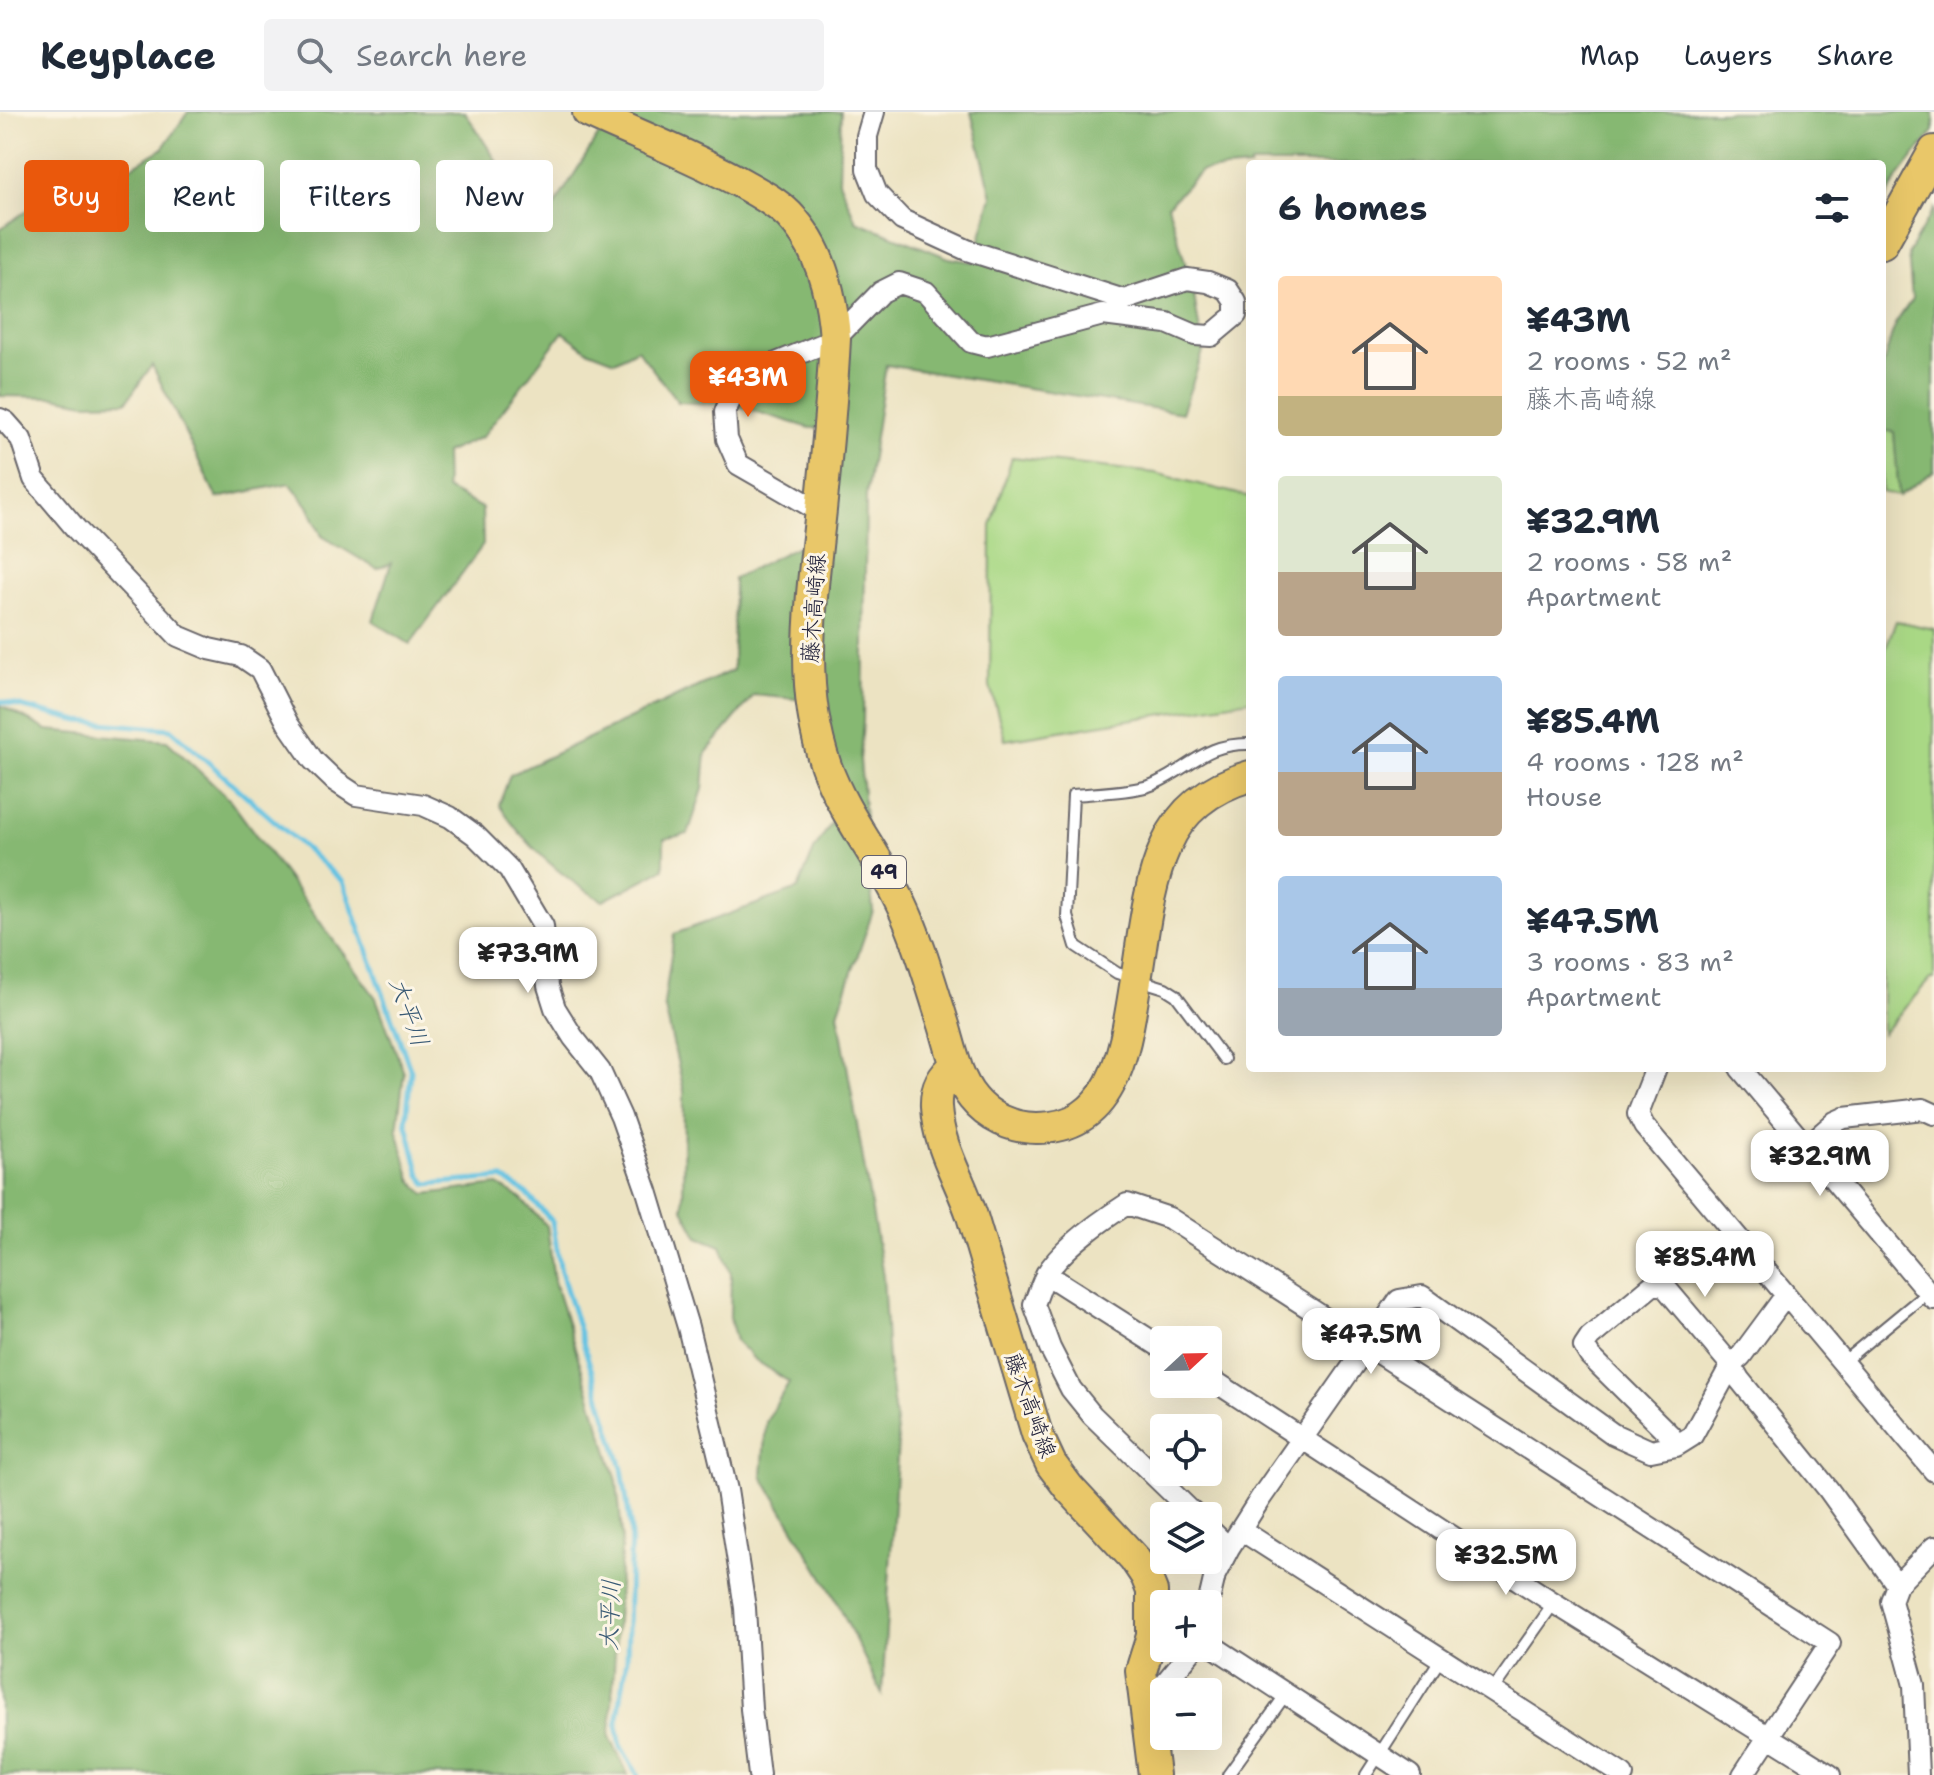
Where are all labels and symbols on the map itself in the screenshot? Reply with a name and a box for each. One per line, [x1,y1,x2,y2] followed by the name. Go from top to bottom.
[701,351,795,419] pin: ¥43M
[795,552,832,664] street label: 藤木高崎線
[862,856,906,888] road number: 49
[463,927,593,995] pin: ¥73.9M
[382,973,436,1051] water label: 大平川
[1755,1130,1885,1198] pin: ¥32.9M
[1640,1231,1770,1299] pin: ¥85.4M
[1306,1308,1436,1376] pin: ¥47.5M
[1150,1326,1222,1398] north arrow
[998,1349,1063,1462] street label: 藤木高崎線
[1441,1529,1571,1597] pin: ¥32.5M
[593,1578,627,1652] water label: 大平川

